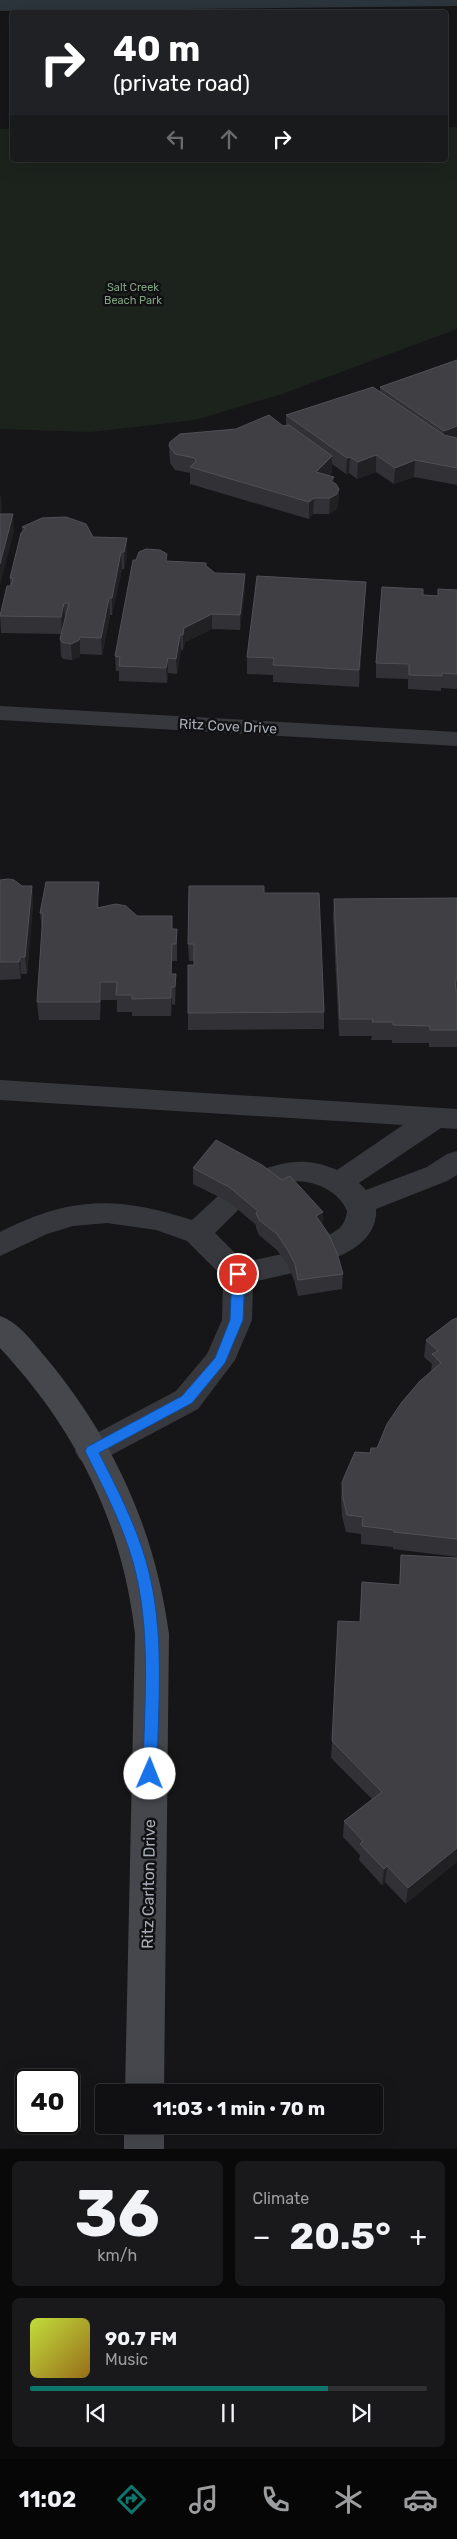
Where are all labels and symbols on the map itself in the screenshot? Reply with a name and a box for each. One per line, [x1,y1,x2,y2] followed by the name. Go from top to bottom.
[104,281,162,307] park label: Salt Creek Beach Park
[179,715,278,738] street label: Ritz Cove Drive
[217,1253,259,1295] pin
[123,1747,175,1799] position arrow
[138,1819,159,1949] street label: Ritz Carlton Drive
[15,2069,80,2134] speed limit sign: 40

